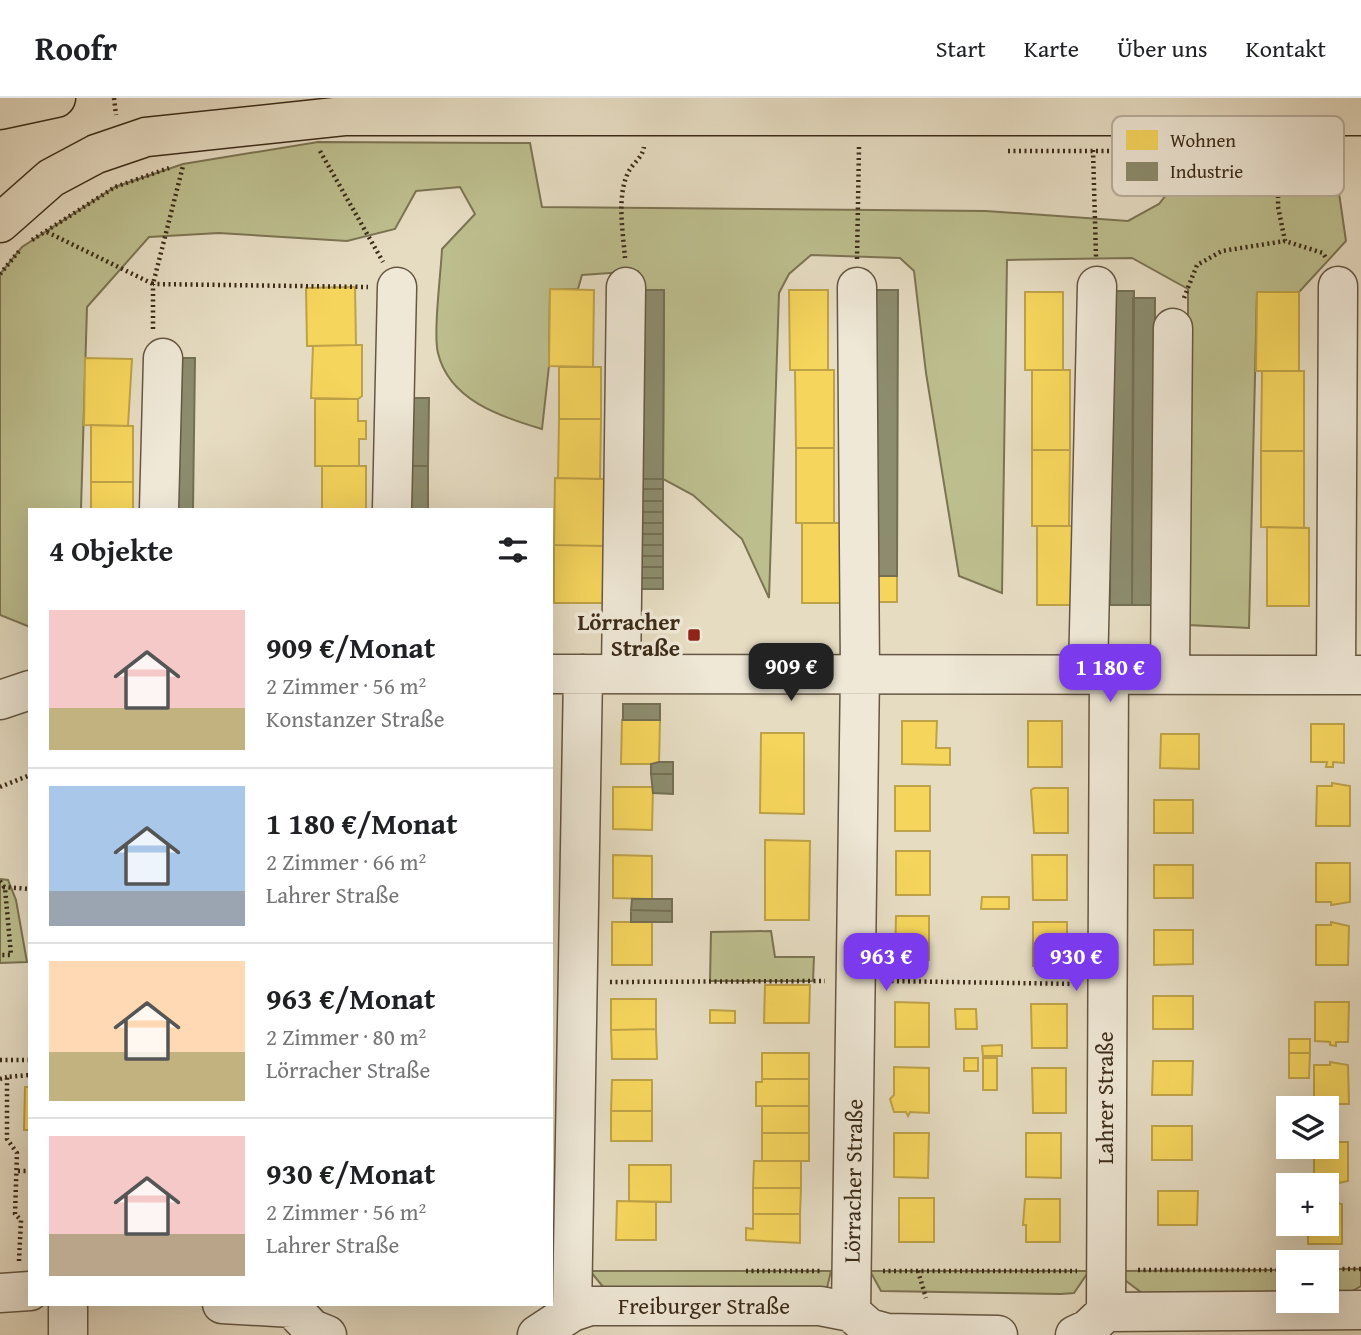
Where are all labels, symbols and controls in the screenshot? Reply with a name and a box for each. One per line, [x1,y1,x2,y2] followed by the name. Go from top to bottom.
[35,24,117,72] text: Roofr
[936,31,986,66] text: Start
[1024,31,1079,66] text: Karte
[1117,31,1208,66] text: Über uns
[1246,31,1326,66] text: Kontakt
[1112,116,1344,196] legend
[1170,126,1236,154] text: Wohnen
[1170,157,1243,185] text: Industrie
[49,528,173,572] text: 4 Objekte
[494,531,532,569] icon: filters
[577,605,680,664] place label: Lörracher Straße
[266,625,435,669] text: 909 €/Monat
[686,627,702,643] marker: Lörracher Straße
[105,638,189,722] icon: home
[742,644,840,703] pin: 909 €
[1045,644,1175,704] pin: 1 180 €
[765,649,817,682] text: 909 €
[1075,650,1145,683] text: 1 180 €
[266,669,426,702] text: 2 Zimmer · 56 m²
[266,702,444,735] text: Konstanzer Straße
[266,801,458,845] text: 1 180 €/Monat
[105,814,189,898] icon: home
[266,845,426,878] text: 2 Zimmer · 66 m²
[266,878,399,911] text: Lahrer Straße
[837,934,935,993] pin: 963 €
[1027,934,1125,993] pin: 930 €
[860,939,912,972] text: 963 €
[1050,939,1102,972] text: 930 €
[266,976,435,1020] text: 963 €/Monat
[105,989,189,1073] icon: home
[266,1020,426,1053] text: 2 Zimmer · 80 m²
[1088,1031,1121,1165] street label: Lahrer Straße
[266,1053,430,1086] text: Lörracher Straße
[1276,1096,1339,1313] map controls
[1276,1096,1339,1159] button: layers
[835,1099,870,1263] street label: Lörracher Straße
[266,1151,435,1195] text: 930 €/Monat
[105,1164,189,1248] icon: home
[1276,1173,1339,1236] button: +
[266,1195,426,1228] text: 2 Zimmer · 56 m²
[266,1228,399,1261] text: Lahrer Straße
[1276,1250,1339,1313] button: −
[618,1289,790,1322] street label: Freiburger Straße

